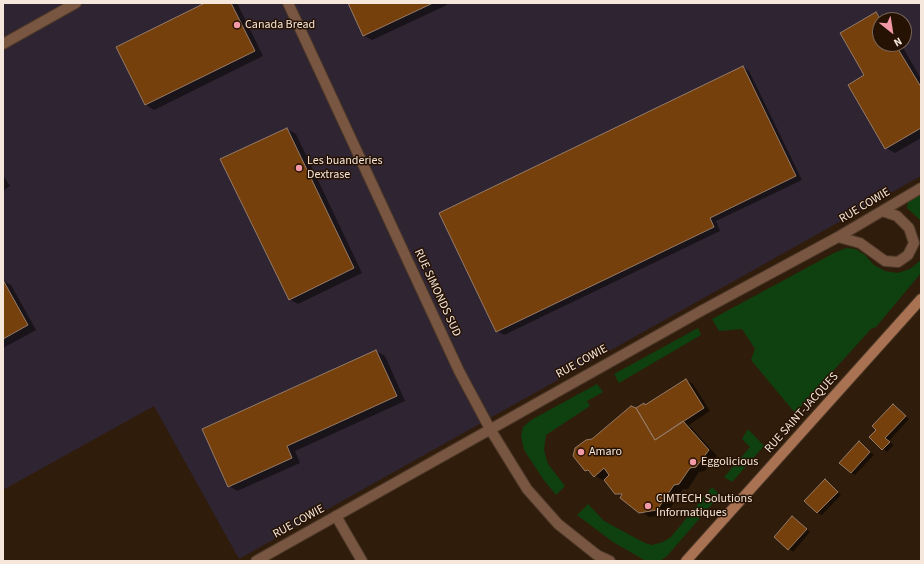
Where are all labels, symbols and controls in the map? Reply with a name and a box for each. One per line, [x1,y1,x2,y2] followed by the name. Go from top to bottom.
[872,12,912,52] north arrow
[245,18,315,32] place label: Canada Bread
[232,20,242,30] marker: Canada Bread
[891,34,905,50] text: N
[307,154,383,182] place label: Les buanderies Dextrase
[294,163,304,173] marker: Les buanderies Dextrase
[837,185,893,227] street label: RUE COWIE
[410,247,464,339] street label: RUE SIMONDS SUD
[554,342,610,382] street label: RUE COWIE
[762,370,842,456] street label: RUE SAINT-JACQUES
[589,445,622,459] place label: Amaro
[576,447,586,457] marker: Amaro
[701,455,758,469] place label: Eggolicious
[688,457,698,467] marker: Eggolicious
[656,492,752,520] place label: CIMTECH Solutions Informatiques
[643,501,653,511] marker: CIMTECH Solutions Informatiques
[271,502,327,542] street label: RUE COWIE

